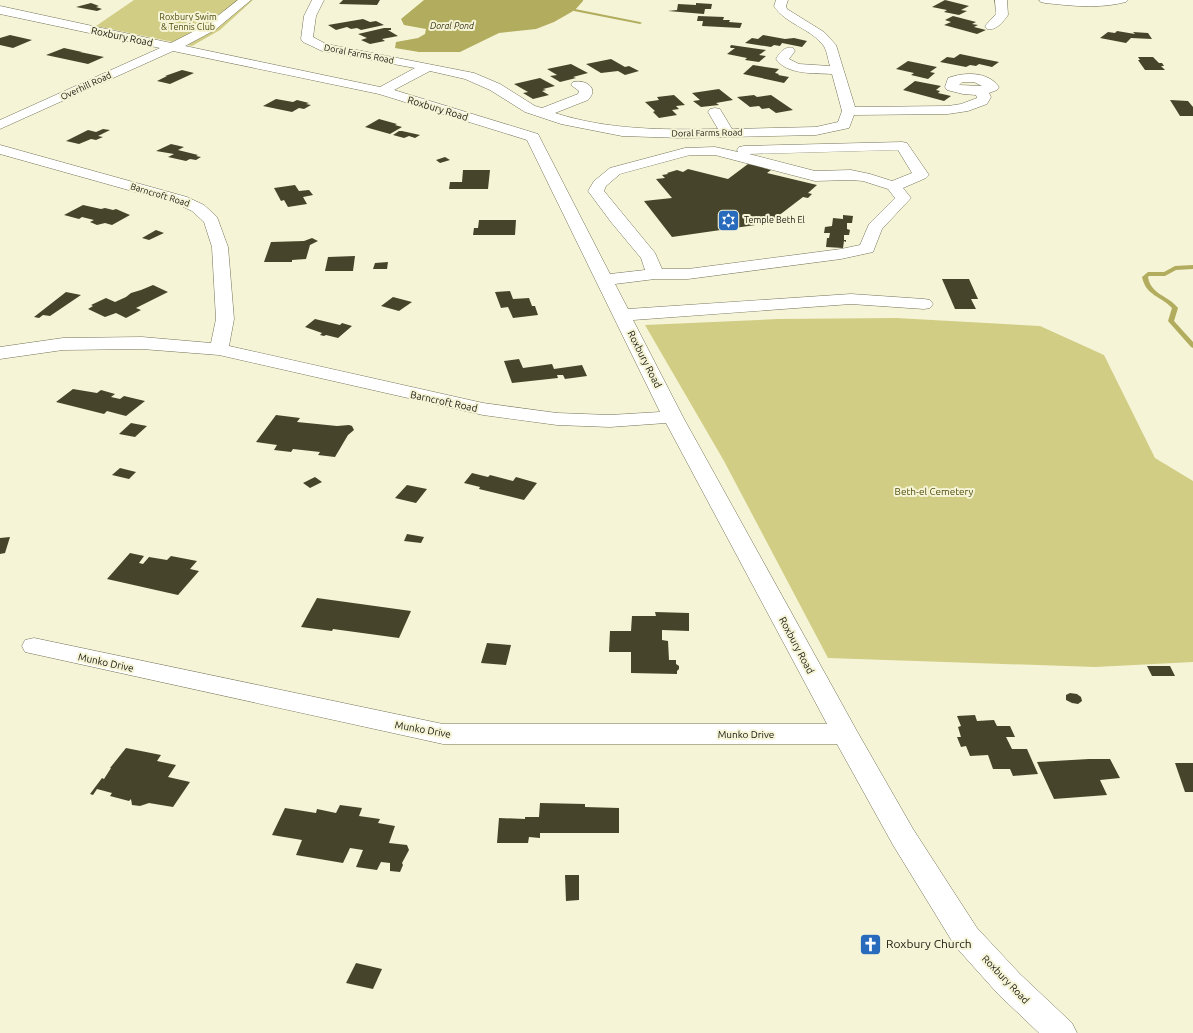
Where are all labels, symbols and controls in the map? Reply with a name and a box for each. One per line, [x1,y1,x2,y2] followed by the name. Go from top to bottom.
[159,12,217,32] park label: Roxbury Swim & Tennis Club
[430,21,475,31] water label: Doral Pond
[90,25,154,48] street label: Roxbury Road
[323,42,395,66] street label: Doral Farms Road
[59,70,113,102] street label: Overhill Road
[406,94,470,123] street label: Roxbury Road
[671,127,743,139] street label: Doral Farms Road
[129,181,191,209] street label: Barncroft Road
[716,207,742,233] synagogue icon: Temple Beth El
[744,215,805,225] place label: Temple Beth El
[625,329,664,390] street label: Roxbury Road
[409,389,479,414] street label: Barncroft Road
[895,486,974,497] park label: Beth-el Cemetery
[777,615,816,676] street label: Roxbury Road
[77,651,135,674] street label: Munko Drive
[394,719,452,740] street label: Munko Drive
[718,729,774,740] street label: Munko Drive
[858,931,884,957] church icon: Roxbury Church
[886,937,972,950] place label: Roxbury Church
[980,953,1031,1006] street label: Roxbury Road

